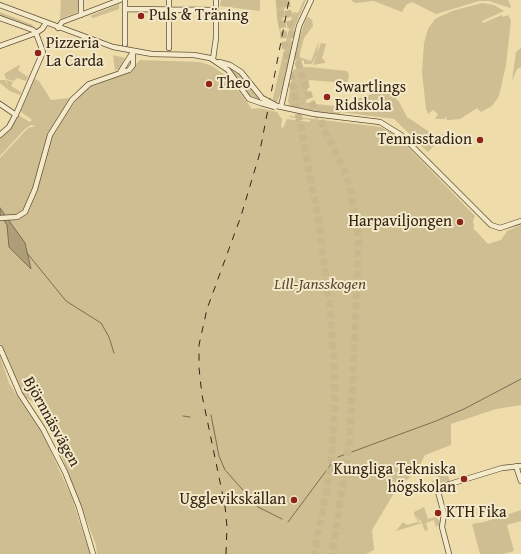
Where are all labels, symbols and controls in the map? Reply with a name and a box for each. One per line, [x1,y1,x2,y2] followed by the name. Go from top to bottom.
[149,6,249,26] place label: Puls & Träning
[136,11,146,21] marker: Puls & Träning
[46,34,104,72] place label: Pizzeria La Carda
[33,48,43,58] marker: Pizzeria La Carda
[217,74,251,94] place label: Theo
[335,78,406,116] place label: Swartlings Ridskola
[204,79,214,89] marker: Theo
[322,92,332,102] marker: Swartlings Ridskola
[378,130,472,150] place label: Tennisstadion
[475,135,485,145] marker: Tennisstadion
[348,212,452,232] place label: Harpaviljongen
[455,217,465,227] marker: Harpaviljongen
[274,275,366,295] park label: Lill-Jansskogen
[18,374,84,470] street label: Björnnäsvägen
[333,460,456,498] place label: Kungliga Tekniska högskolan
[459,474,469,484] marker: Kungliga Tekniska högskolan
[179,490,286,510] place label: Ugglevikskällan
[289,495,299,505] marker: Ugglevikskällan
[446,503,507,523] place label: KTH Fika
[433,508,443,518] marker: KTH Fika

